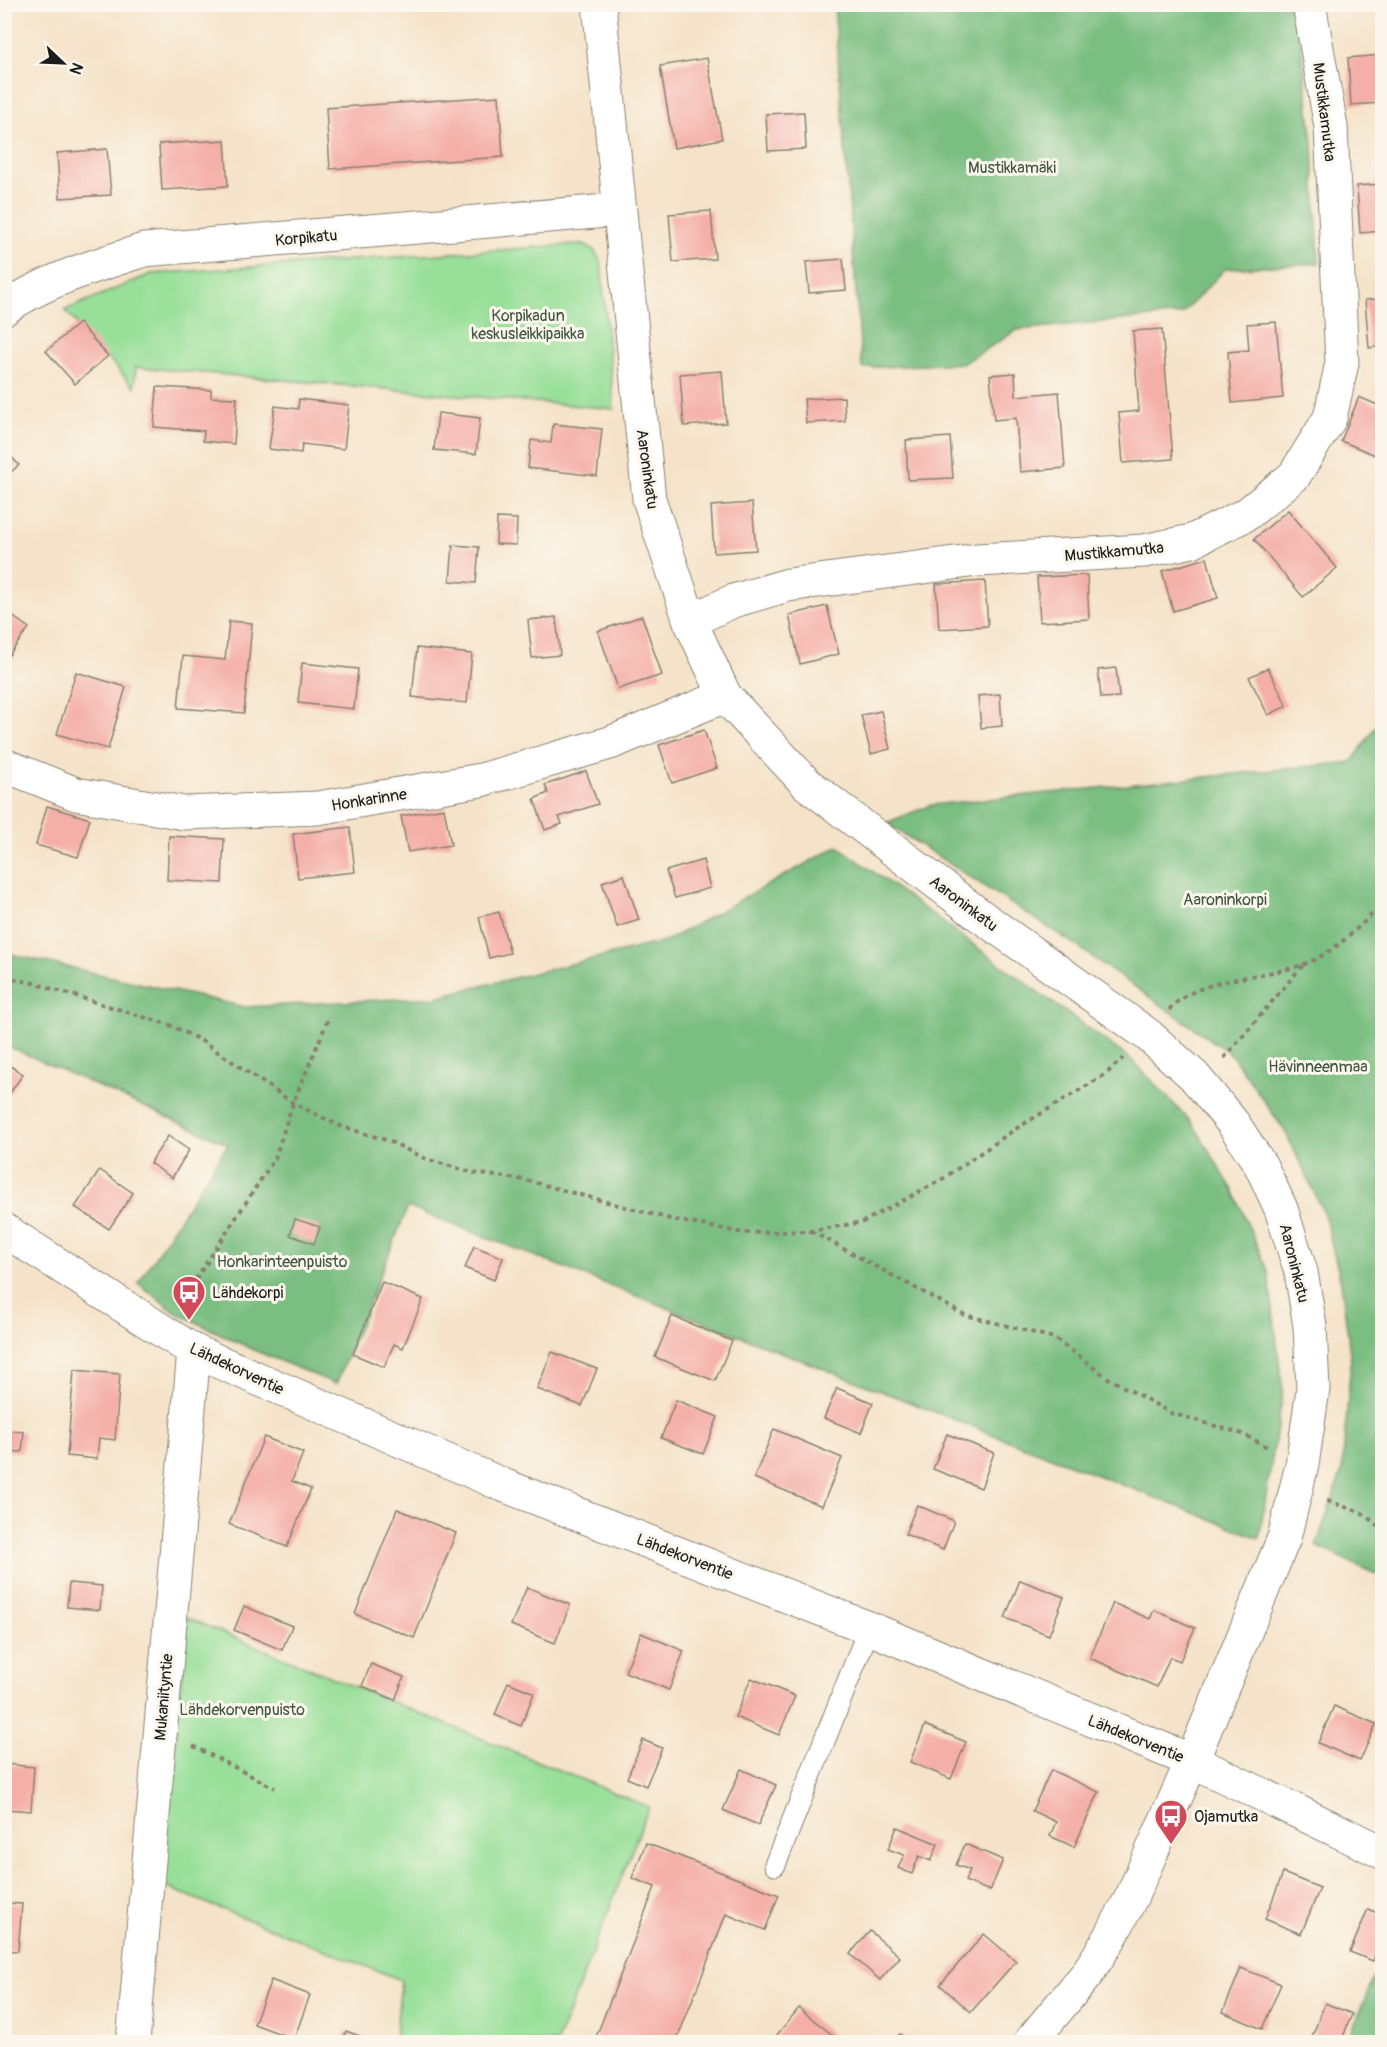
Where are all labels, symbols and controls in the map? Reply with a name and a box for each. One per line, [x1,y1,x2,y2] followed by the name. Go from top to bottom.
[33,33,93,93] north arrow
[64,60,87,78] text: N
[1308,61,1340,163] street label: Mustikkamutka
[968,158,1056,178] park label: Mustikkamäki
[274,225,338,251] street label: Korpikatu
[472,306,584,344] park label: Korpikadun keskusleikkipaikka
[631,428,663,510] street label: Aaroninkatu
[1064,538,1165,566] street label: Mustikkamutka
[330,784,408,816] street label: Honkarinne
[925,872,1002,936] street label: Aaroninkatu
[1183,890,1267,910] park label: Aaroninkorpi
[1268,1057,1368,1077] park label: Hävinneenmaa
[1275,1222,1313,1305] street label: Aaroninkatu
[217,1252,348,1272] park label: Honkarinteenpuisto
[171,1274,207,1321] bus stop icon: Lähdekorpi
[212,1283,284,1303] place label: Lähdekorpi
[186,1338,287,1400] street label: Lähdekorventie
[634,1529,736,1585] street label: Lähdekorventie
[150,1653,178,1741] street label: Mukaniityntie
[179,1700,305,1720] park label: Lähdekorvenpuisto
[1085,1711,1187,1767] street label: Lähdekorventie
[1153,1798,1189,1845] bus stop icon: Ojamutka
[1194,1807,1258,1827] place label: Ojamutka

